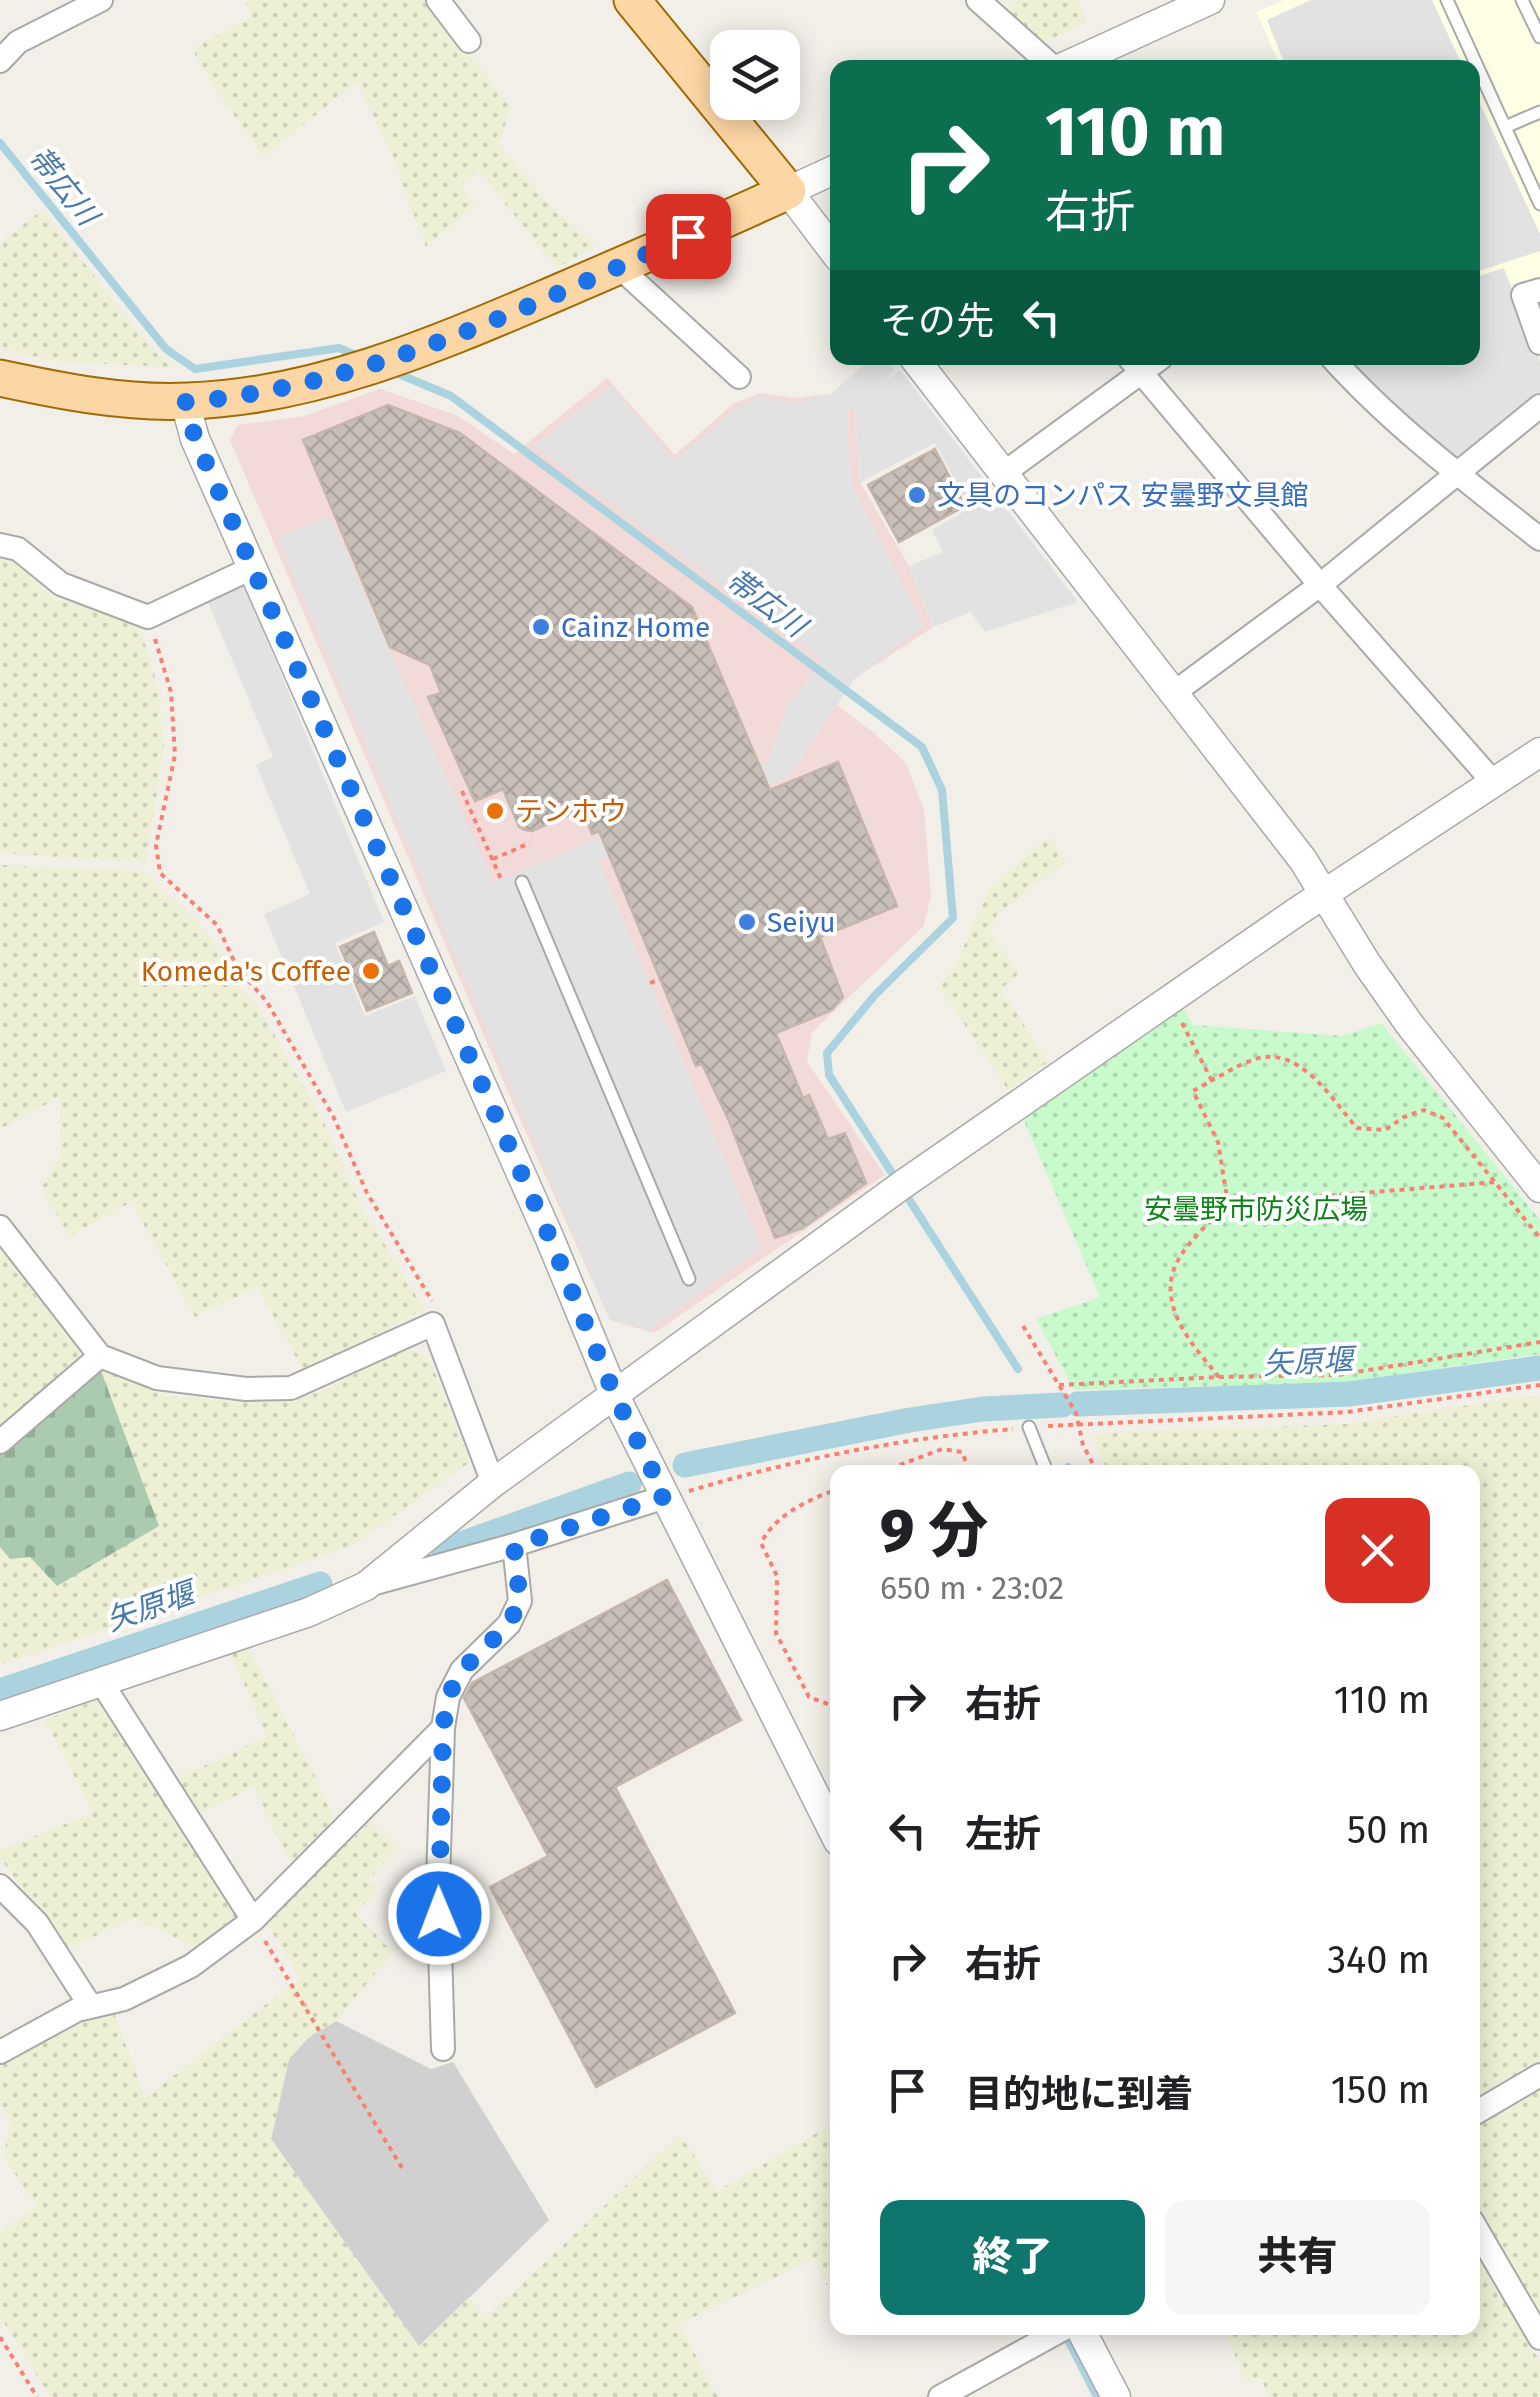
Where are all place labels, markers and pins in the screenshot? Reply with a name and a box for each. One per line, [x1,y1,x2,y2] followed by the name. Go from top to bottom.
[646,194,731,279] pin
[937,479,1308,512] place label: 文具のコンパス 安曇野文具館
[906,484,928,506] marker: 文具のコンパス 安曇野文具館
[561,611,710,644] place label: Cainz Home
[530,616,552,638] marker: Cainz Home
[515,795,627,828] place label: テンホウ
[484,800,506,822] marker: テンホウ
[767,906,836,939] place label: Seiyu
[736,911,758,933] marker: Seiyu
[141,955,351,988] place label: Komeda's Coffee
[360,960,382,982] marker: Komeda's Coffee

